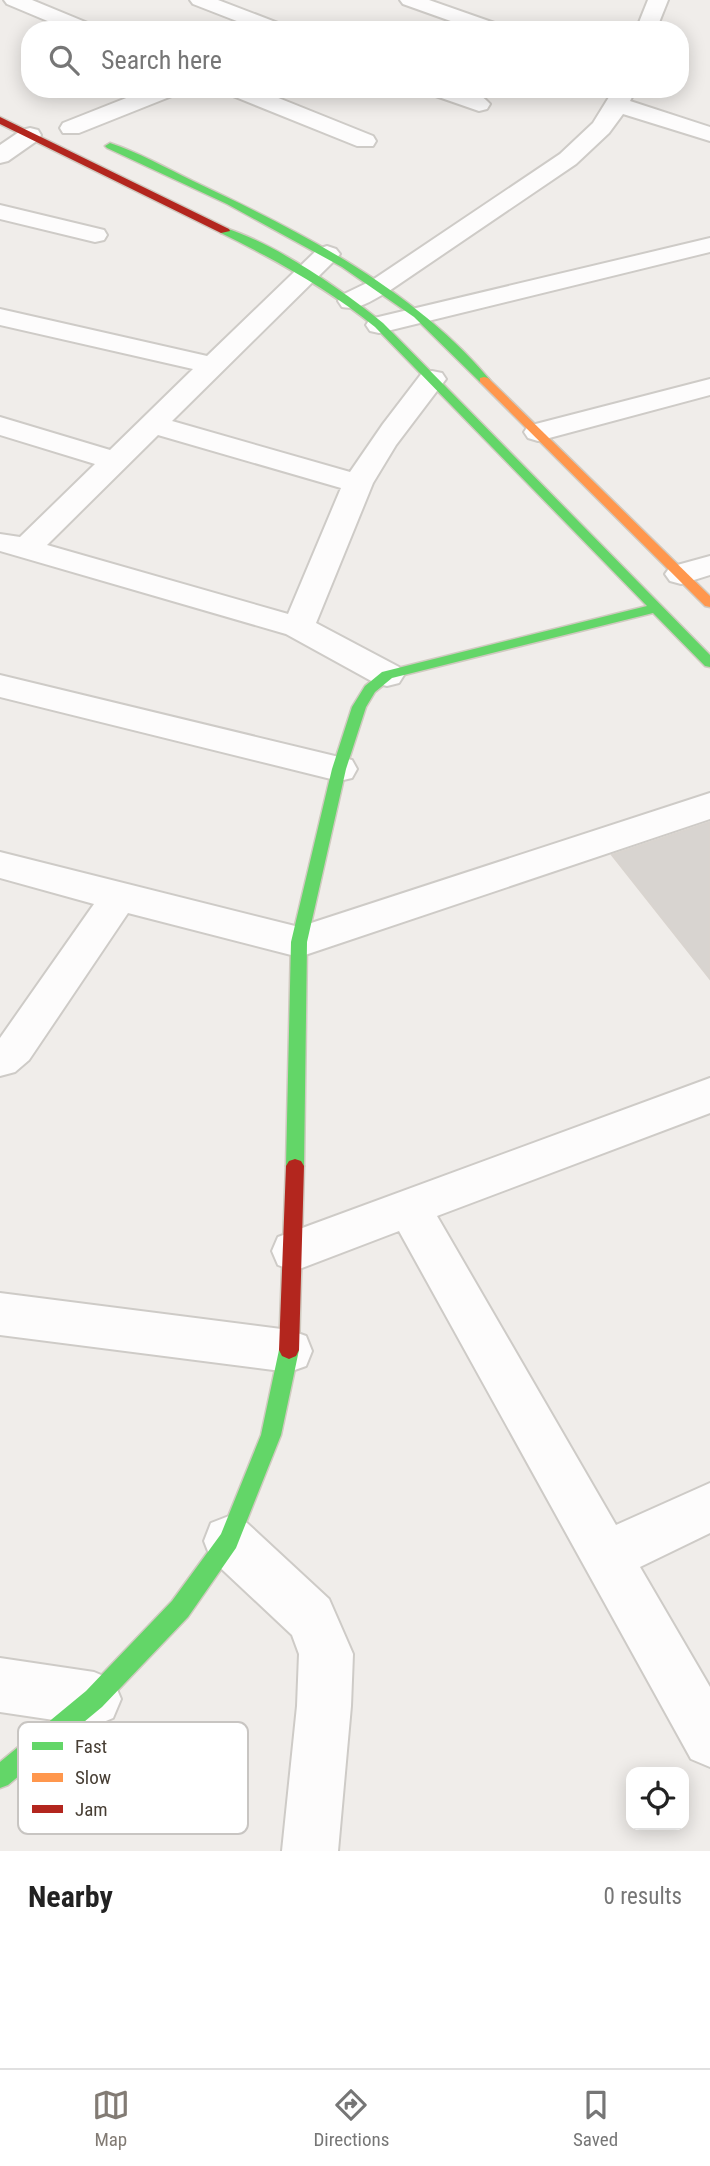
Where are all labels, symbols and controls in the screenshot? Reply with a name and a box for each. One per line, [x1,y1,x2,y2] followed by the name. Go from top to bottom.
[21,21,689,98] search box
[45,41,83,79] icon: search
[101,45,222,75] text: Search here
[18,1722,248,1834] legend
[75,1735,107,1758] text: Fast
[75,1766,111,1789] text: Slow
[626,1767,689,1830] map controls
[626,1767,689,1830] button: locate
[75,1798,108,1821] text: Jam
[28,1879,113,1914] text: Nearby
[604,1883,682,1910] text: 0 results
[92,2086,130,2151] tab: Map
[313,2086,389,2151] tab: Directions
[573,2086,618,2151] tab: Saved

